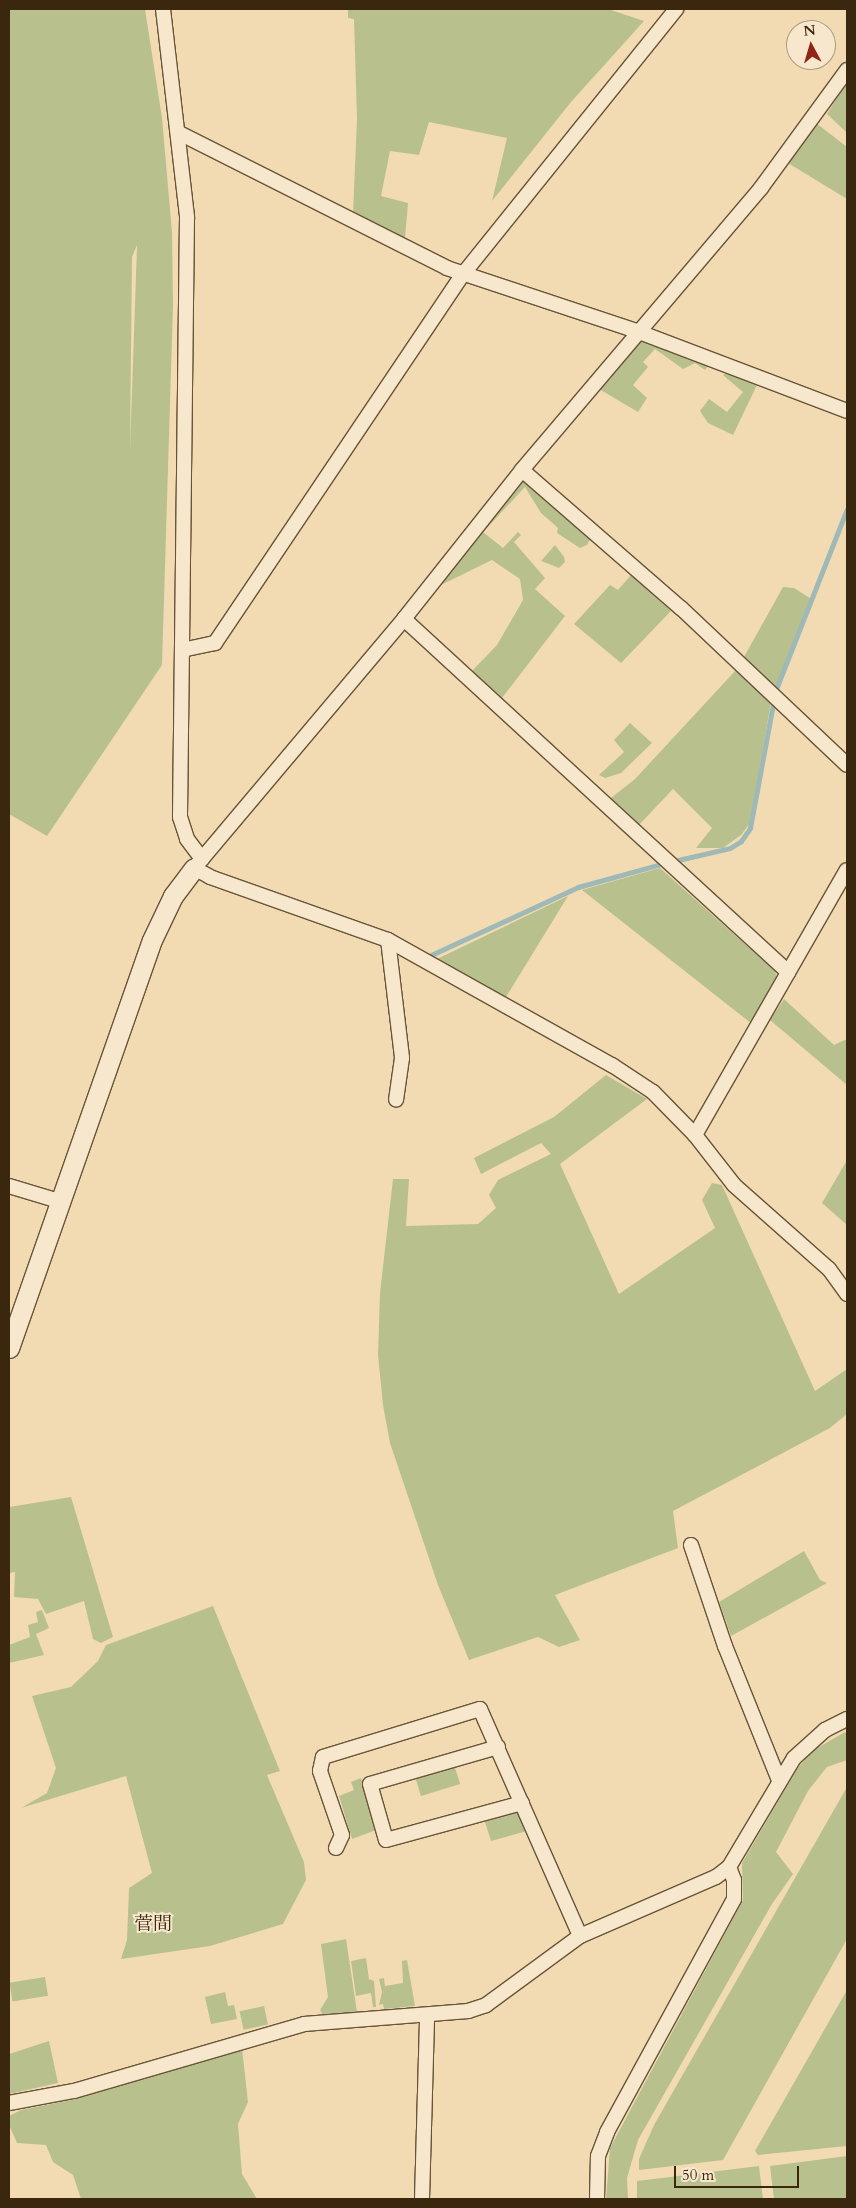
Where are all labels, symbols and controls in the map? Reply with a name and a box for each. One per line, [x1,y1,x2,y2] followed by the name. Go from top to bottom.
[786,20,836,70] north arrow
[802,20,817,41] text: N
[134,1914,172,1936] district label: 菅間
[676,2156,801,2188] scale bar
[682,2165,714,2185] text: 50 m

